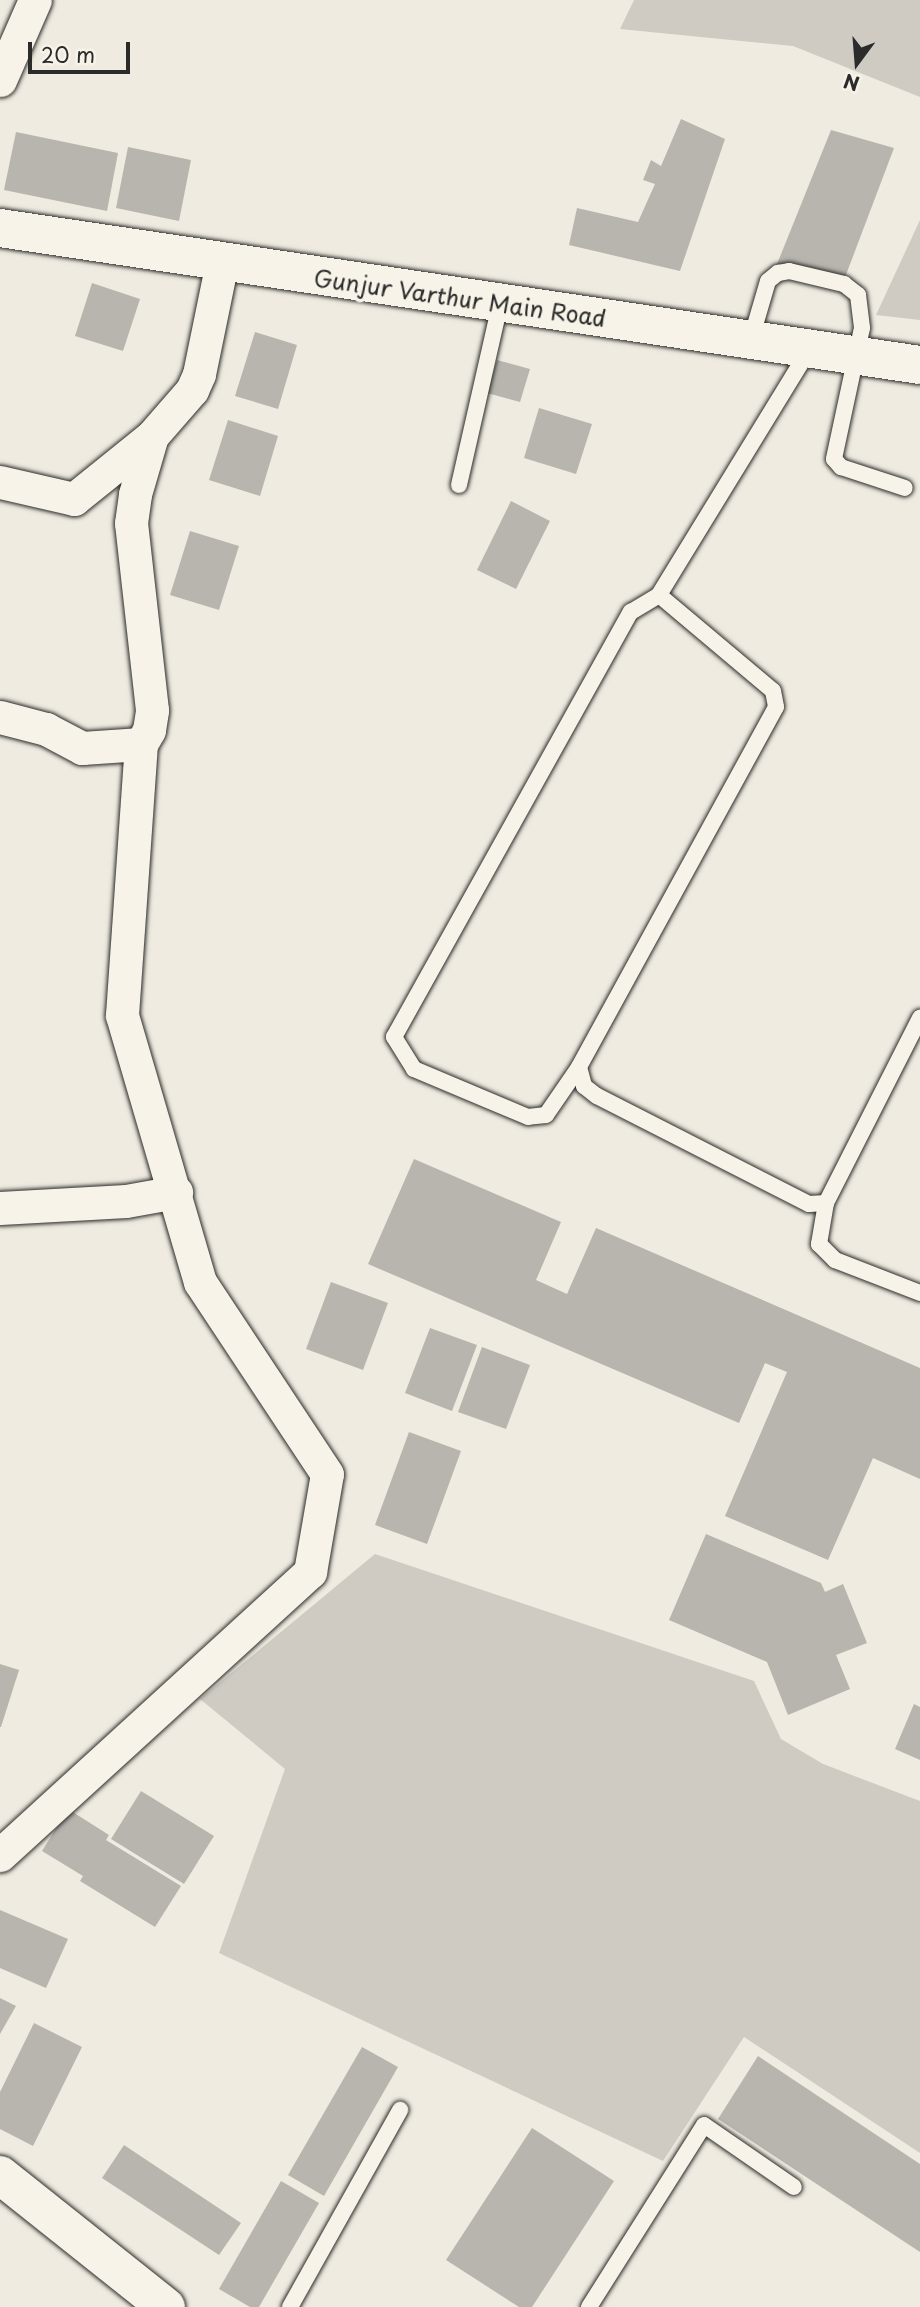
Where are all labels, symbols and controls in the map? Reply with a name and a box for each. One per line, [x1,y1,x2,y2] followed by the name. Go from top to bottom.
[32,28,133,72] scale bar
[822,28,892,98] north arrow
[41,38,95,70] text: 20 m
[840,68,862,99] text: N
[311,264,609,332] street label: Gunjur Varthur Main Road

